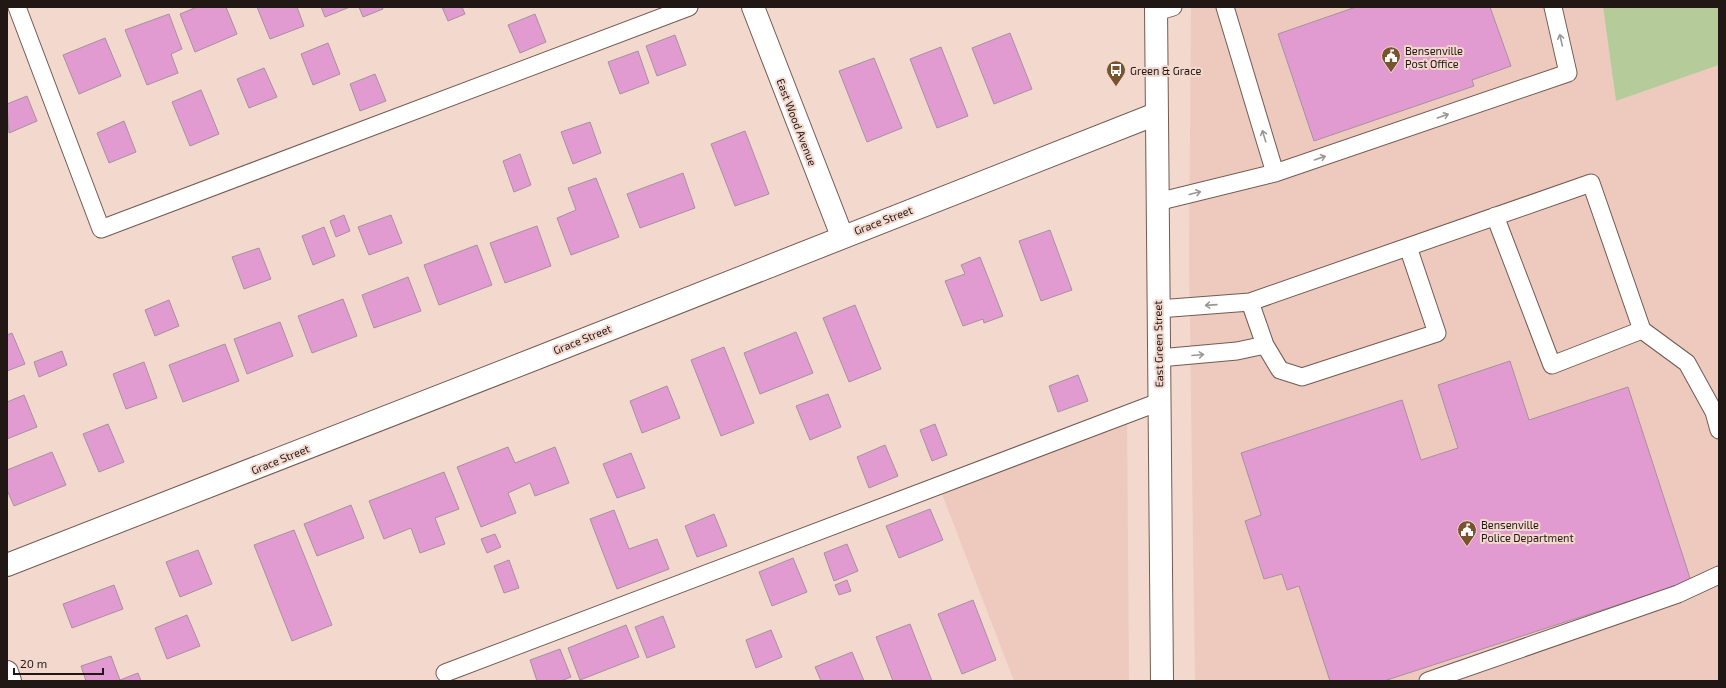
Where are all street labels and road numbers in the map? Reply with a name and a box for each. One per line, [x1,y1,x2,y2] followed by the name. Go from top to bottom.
[774,77,820,168] street label: East Wood Avenue
[852,203,914,237] street label: Grace Street
[1151,300,1165,388] street label: East Green Street
[551,321,613,357] street label: Grace Street
[249,441,311,477] street label: Grace Street

